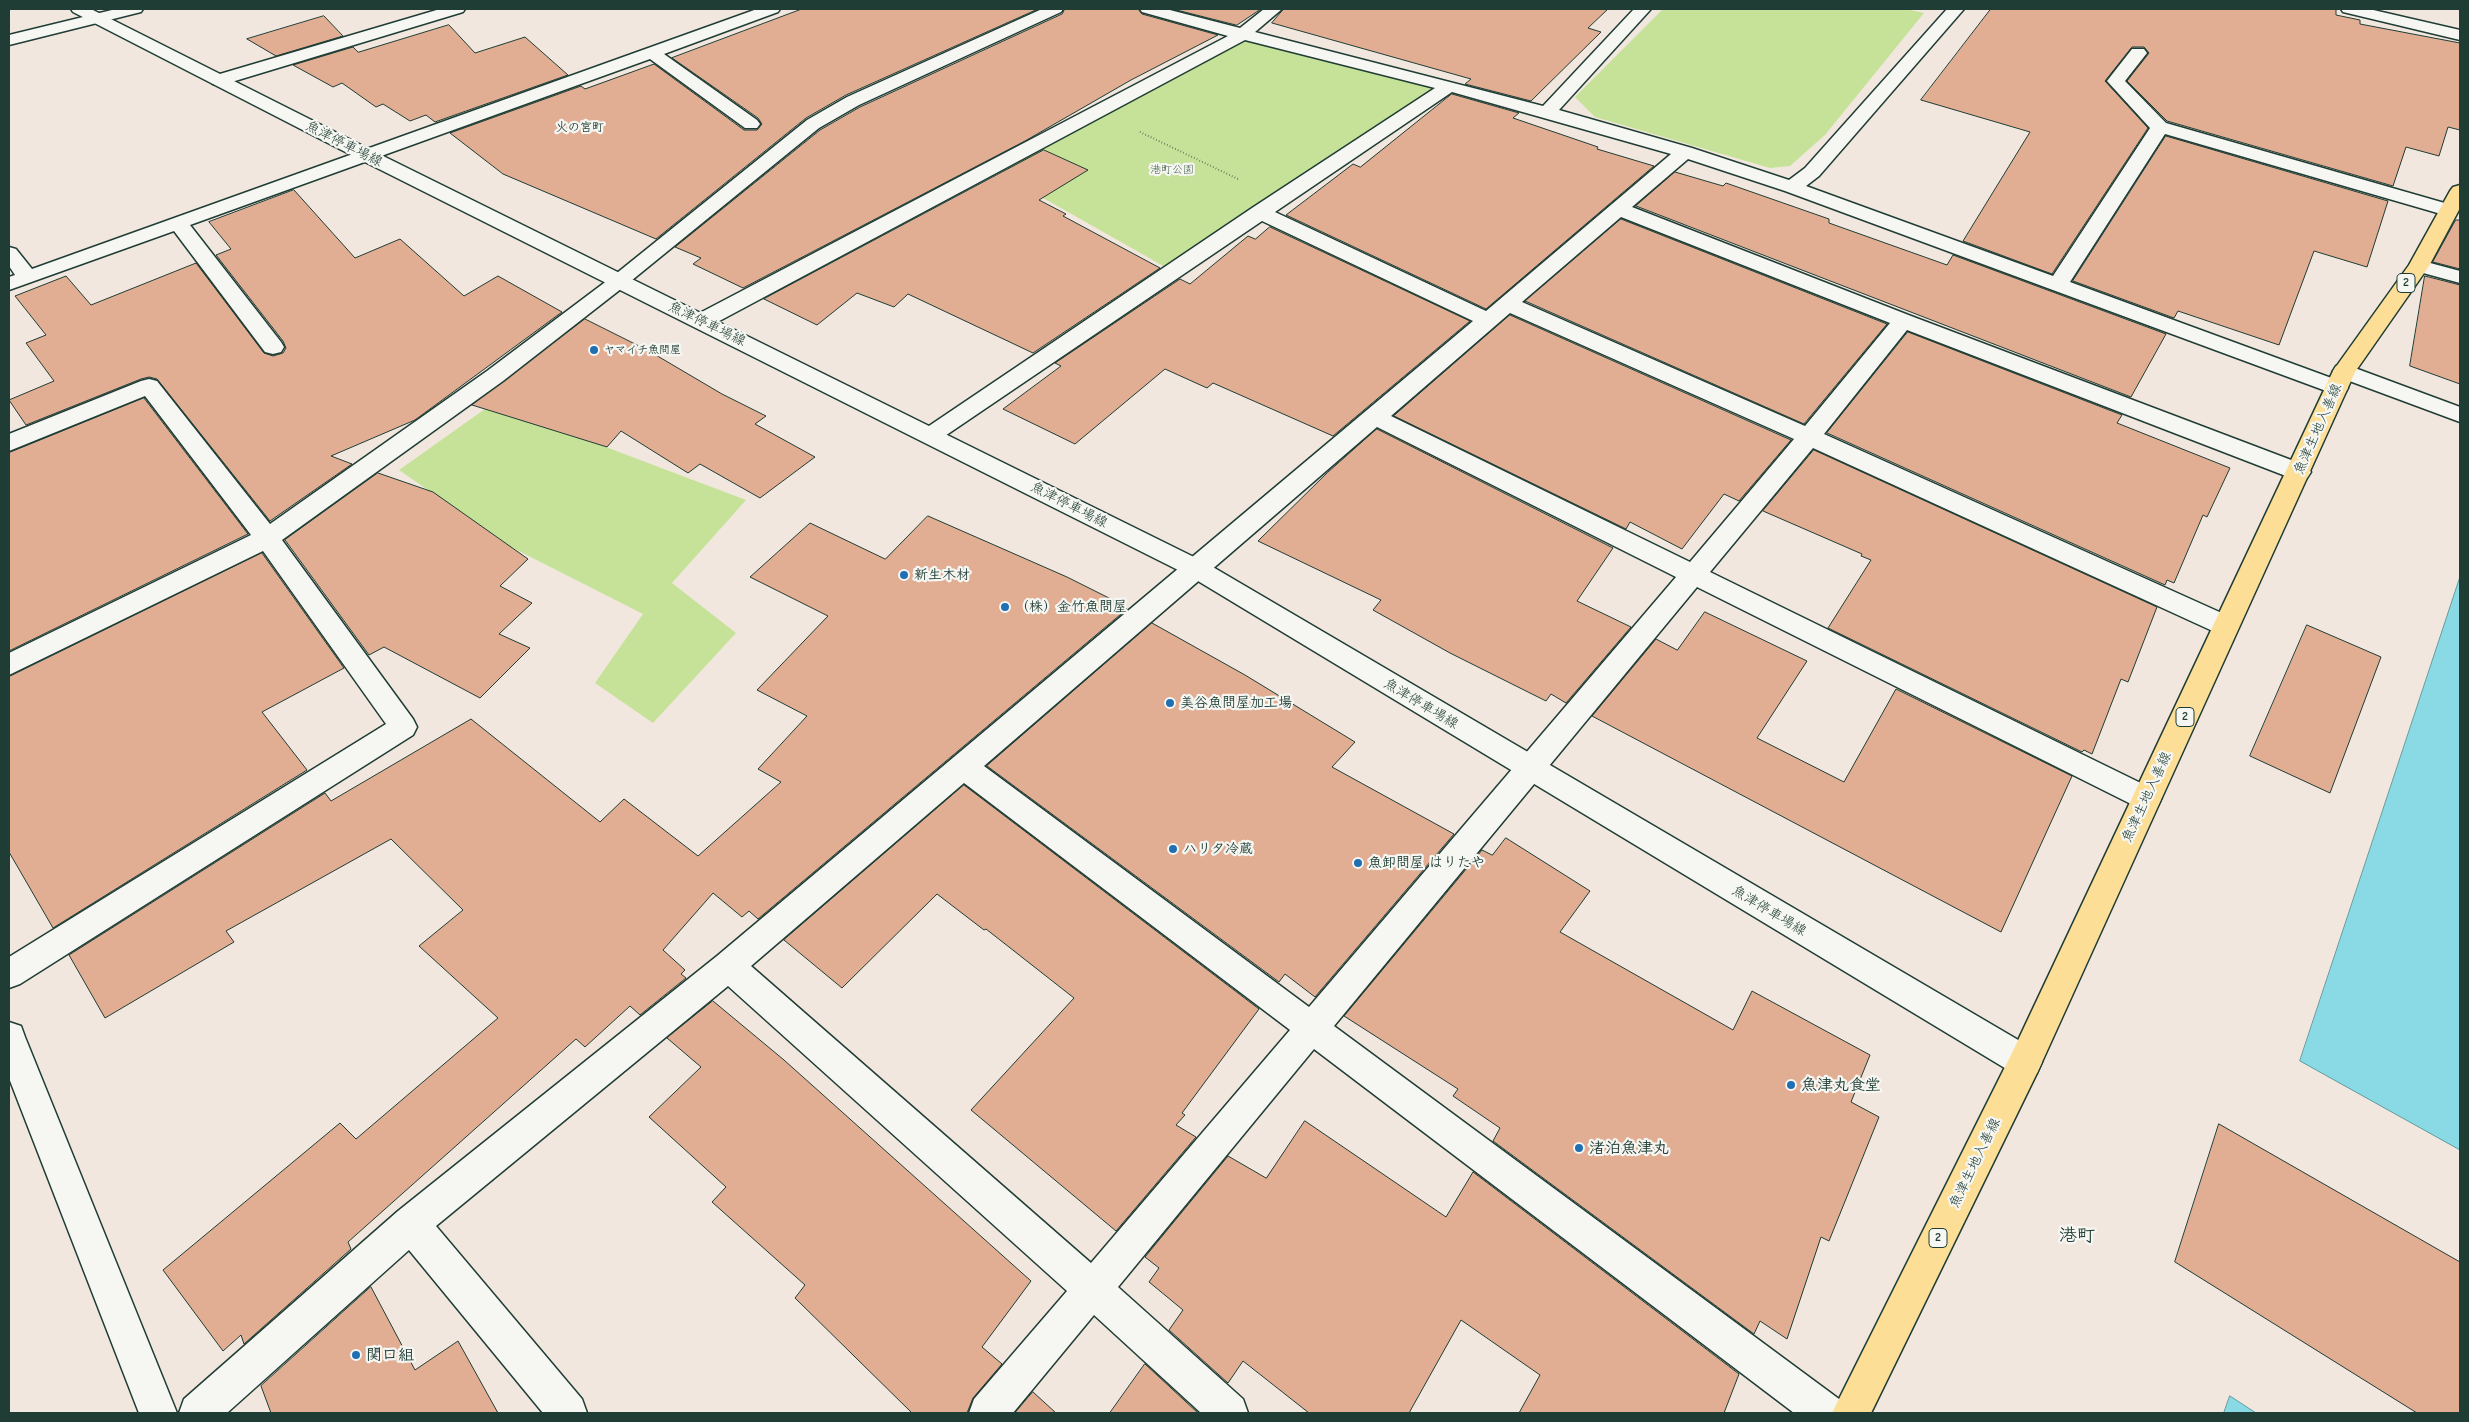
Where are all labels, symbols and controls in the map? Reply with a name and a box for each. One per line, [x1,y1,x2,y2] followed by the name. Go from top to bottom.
[303,117,385,171] street label: 魚津停車場線
[556,121,604,135] district label: 火の宮町
[1150,163,1194,177] park label: 港町公園
[2397,274,2415,292] road number: 2
[666,298,748,350] street label: 魚津停車場線
[604,343,681,357] place label: ヤマイチ魚問屋
[588,344,600,356] marker: ヤマイチ魚問屋
[2290,381,2346,477] street label: 魚津生地入善線
[1028,478,1110,532] street label: 魚津停車場線
[914,567,970,583] place label: 新生木材
[898,569,910,581] marker: 新生木材
[1015,599,1127,615] place label: （株）金竹魚問屋
[999,601,1011,613] marker: （株）金竹魚問屋
[1381,675,1461,733] street label: 魚津停車場線
[1180,695,1292,711] place label: 美谷魚問屋加工場
[1164,697,1176,709] marker: 美谷魚問屋加工場
[2176,708,2194,726] road number: 2
[2119,749,2175,845] street label: 魚津生地入善線
[1183,841,1253,857] place label: ハリタ冷蔵
[1167,843,1179,855] marker: ハリタ冷蔵
[1368,855,1485,871] place label: 魚卸問屋 はりたや
[1352,857,1364,869] marker: 魚卸問屋 はりたや
[1729,882,1809,940] street label: 魚津停車場線
[1801,1075,1881,1095] place label: 魚津丸食堂
[1785,1079,1797,1091] marker: 魚津丸食堂
[1946,1115,2004,1211] street label: 魚津生地入善線
[1589,1138,1669,1158] place label: 渚泊魚津丸
[1573,1142,1585,1154] marker: 渚泊魚津丸
[2059,1225,2095,1247] district label: 港町
[1929,1228,1947,1248] road number: 2
[366,1345,414,1365] place label: 関口組
[350,1349,362,1361] marker: 関口組

